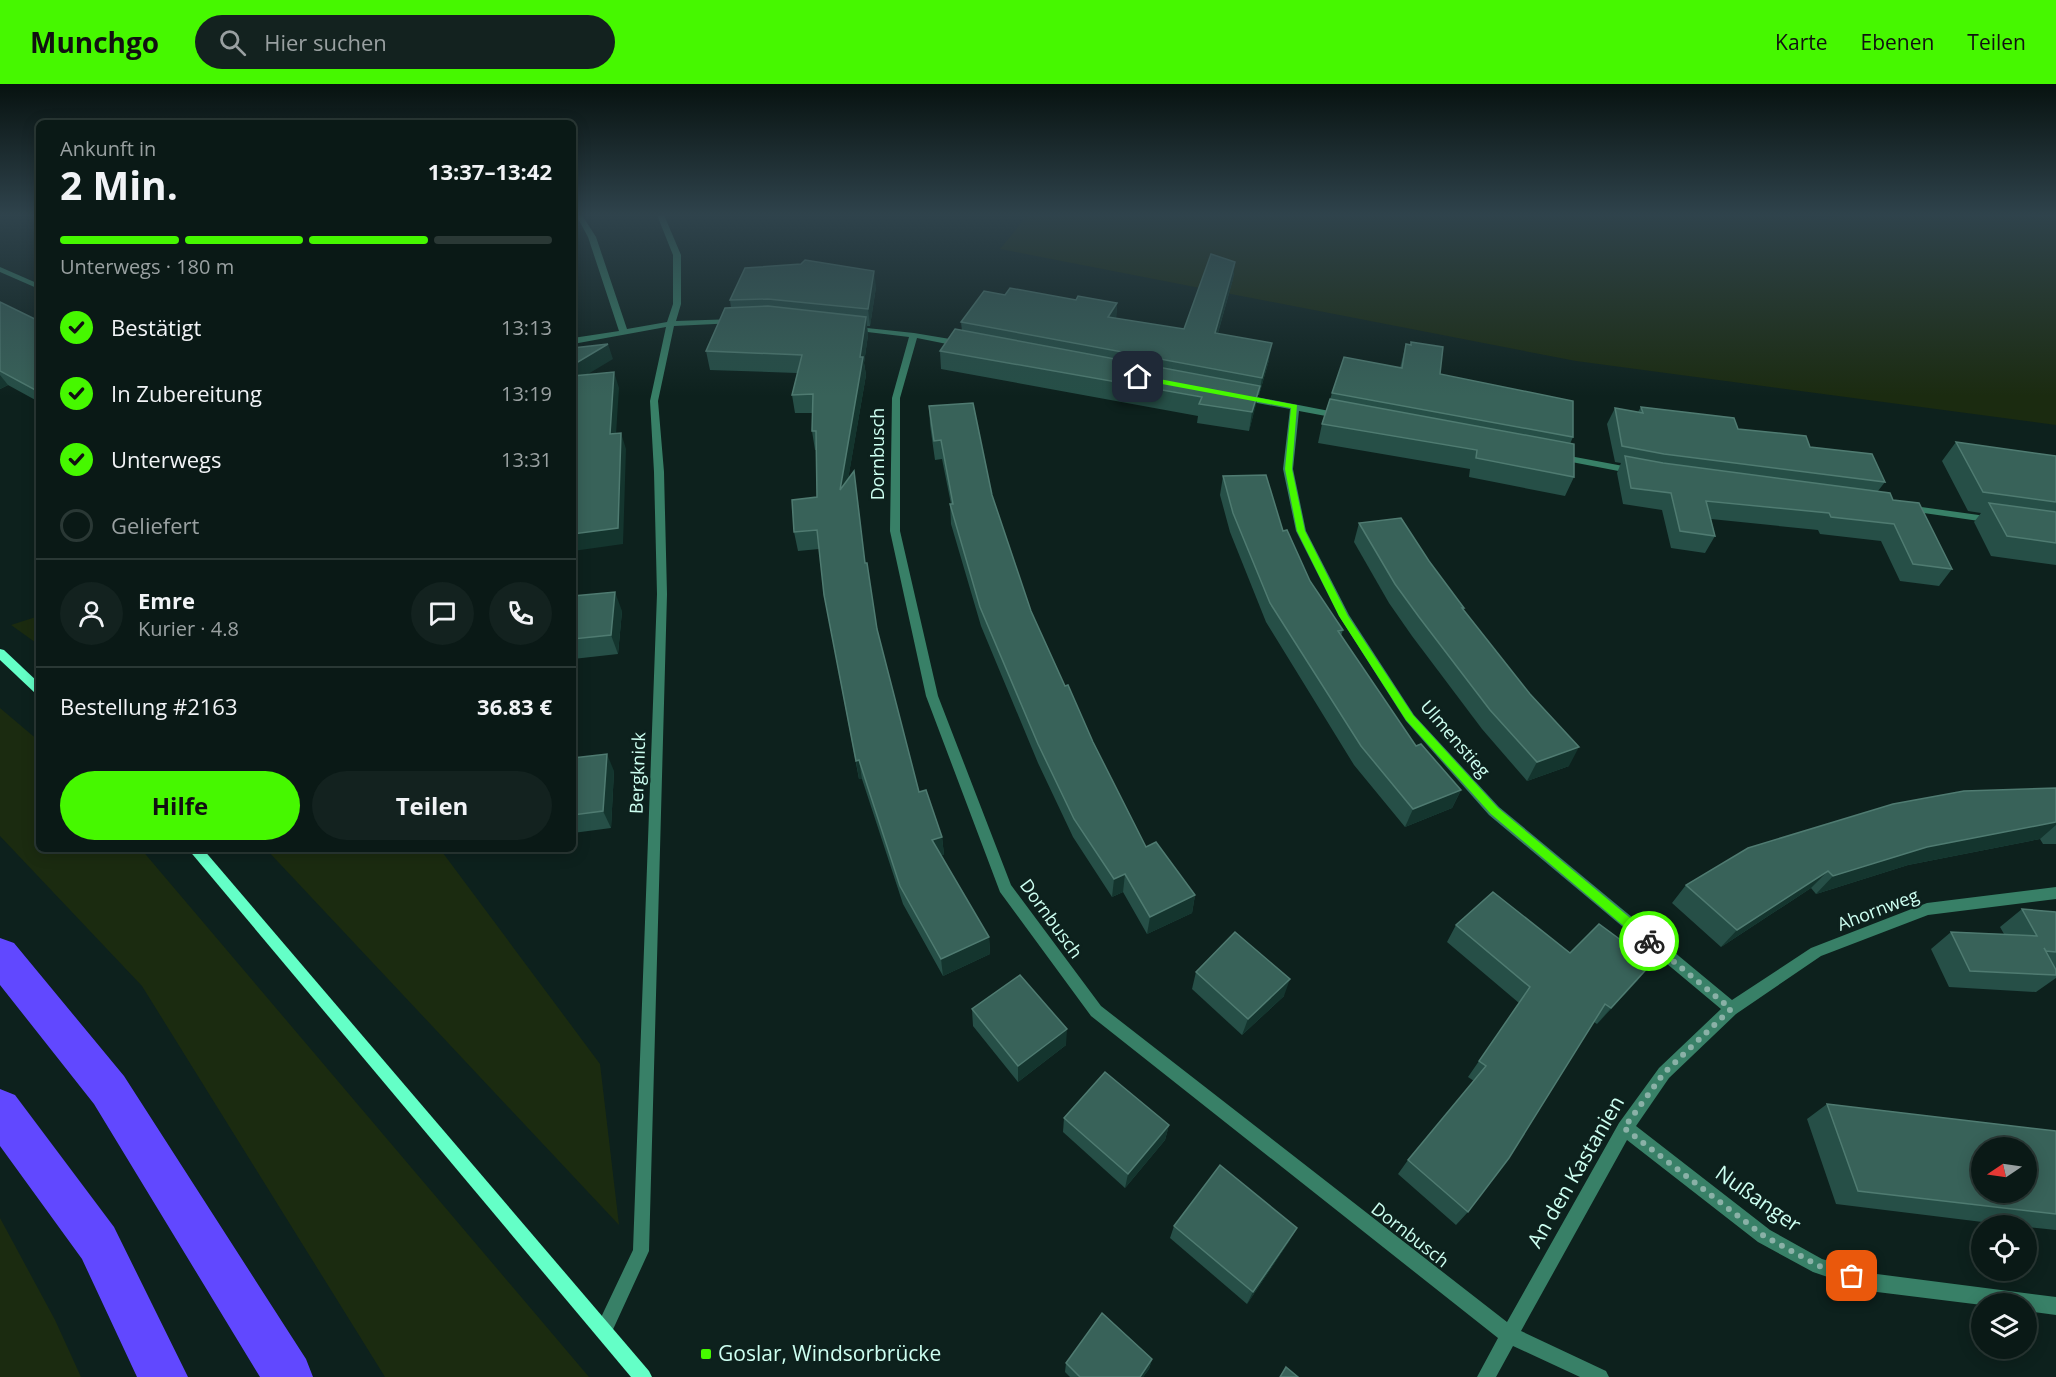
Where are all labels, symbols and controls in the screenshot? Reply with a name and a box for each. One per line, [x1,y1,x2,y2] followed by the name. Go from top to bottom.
[195,15,615,69] search box
[30,23,159,61] text: Munchgo
[216,26,249,59] icon: search
[264,27,387,57] text: Hier suchen
[1775,28,1828,56] text: Karte
[1861,28,1934,56] text: Ebenen
[1967,28,2026,56] text: Teilen
[60,135,156,162] text: Ankunft in
[428,156,552,186] text: 13:37–13:42
[60,158,178,211] text: 2 Min.
[60,253,234,280] text: Unterwegs · 180 m
[60,311,93,344] icon: check
[111,312,201,342] text: Bestätigt
[501,314,552,341] text: 13:13
[1112,351,1163,402] pin
[1121,360,1154,393] icon: home
[60,377,93,410] icon: check
[111,378,262,408] text: In Zubereitung
[501,380,552,407] text: 13:19
[865,408,889,500] street label: Dornbusch
[60,443,93,476] icon: check
[111,444,222,474] text: Unterwegs
[501,446,552,473] text: 13:31
[111,510,199,540] text: Geliefert
[60,582,123,645] button: person
[411,582,474,645] button: chat
[489,582,552,645] button: phone
[138,585,195,615] text: Emre
[138,615,239,642] text: Kurier · 4.8
[60,691,238,721] text: Bestellung #2163
[477,691,552,721] text: 36.83 €
[1416,695,1496,782] street label: Ulmenstieg
[624,731,650,814] street label: Bergknick
[60,771,300,840] button: Hilfe
[312,771,552,840] button: Teilen
[1015,874,1089,963] street label: Dornbusch
[1833,882,1922,936] street label: Ahornweg
[1619,911,1679,971] courier
[1633,925,1666,958] icon: bike
[1520,1090,1630,1253] street label: An den Kastanien
[1971,1137,2037,1203] north arrow
[1971,1137,2037,1359] map controls
[1710,1159,1807,1238] street label: Nußanger
[1367,1196,1454,1272] street label: Dornbusch
[1971,1215,2037,1281] button: locate
[1826,1250,1877,1301] pin
[1835,1259,1868,1292] icon: bag
[1971,1293,2037,1359] button: layers
[718,1339,941,1367] place label: Goslar, Windsorbrücke
[699,1347,713,1361] marker: Goslar, Windsorbrücke

